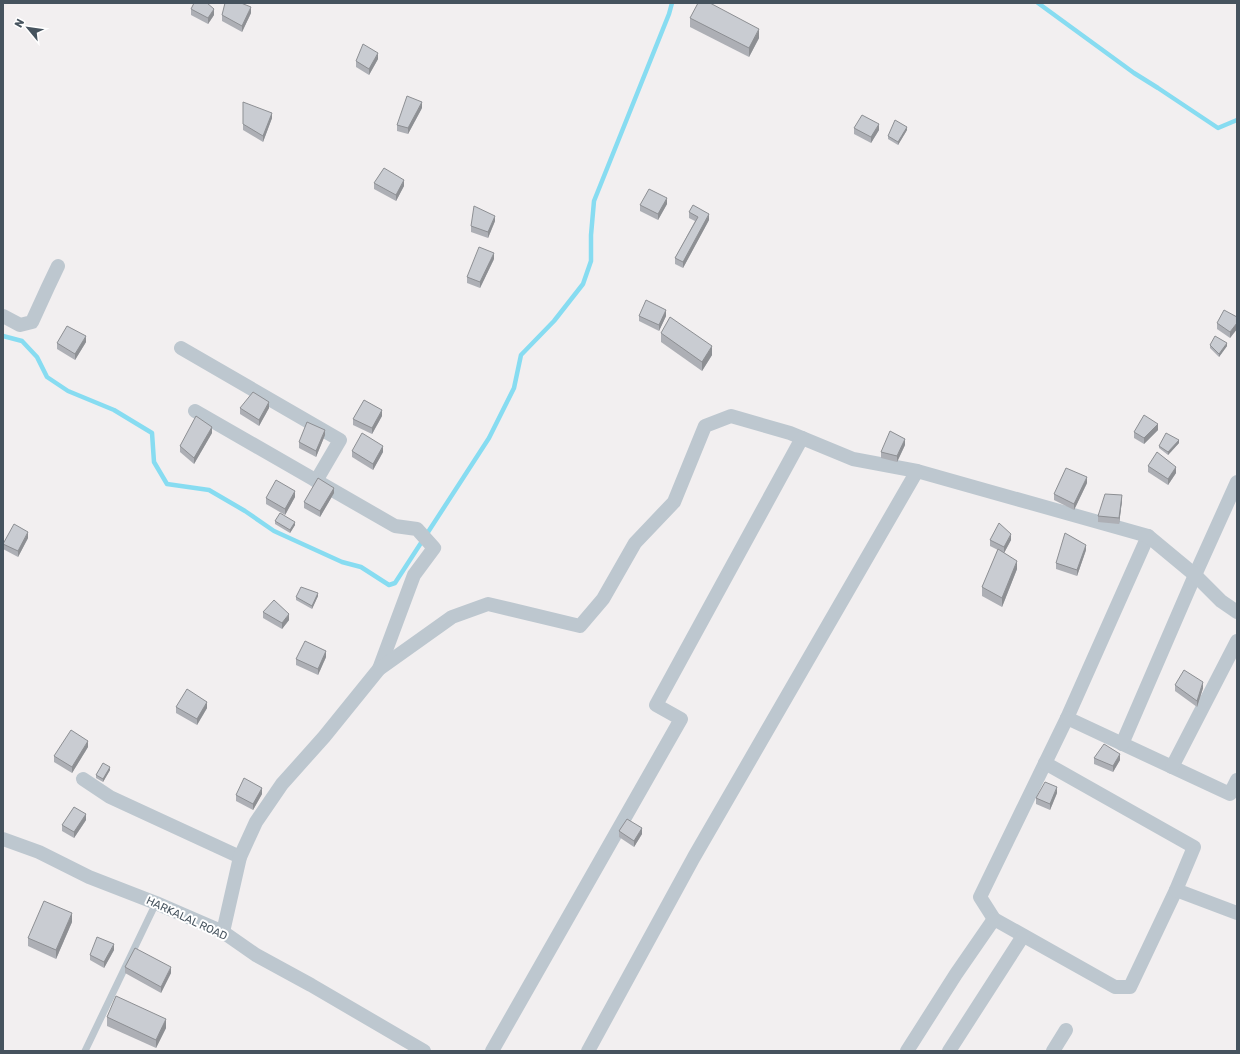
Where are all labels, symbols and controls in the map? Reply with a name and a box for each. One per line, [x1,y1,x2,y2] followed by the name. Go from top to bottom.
[8,8,48,48] north arrow
[12,17,27,30] text: N
[144,894,229,943] street label: HARKALAL ROAD

